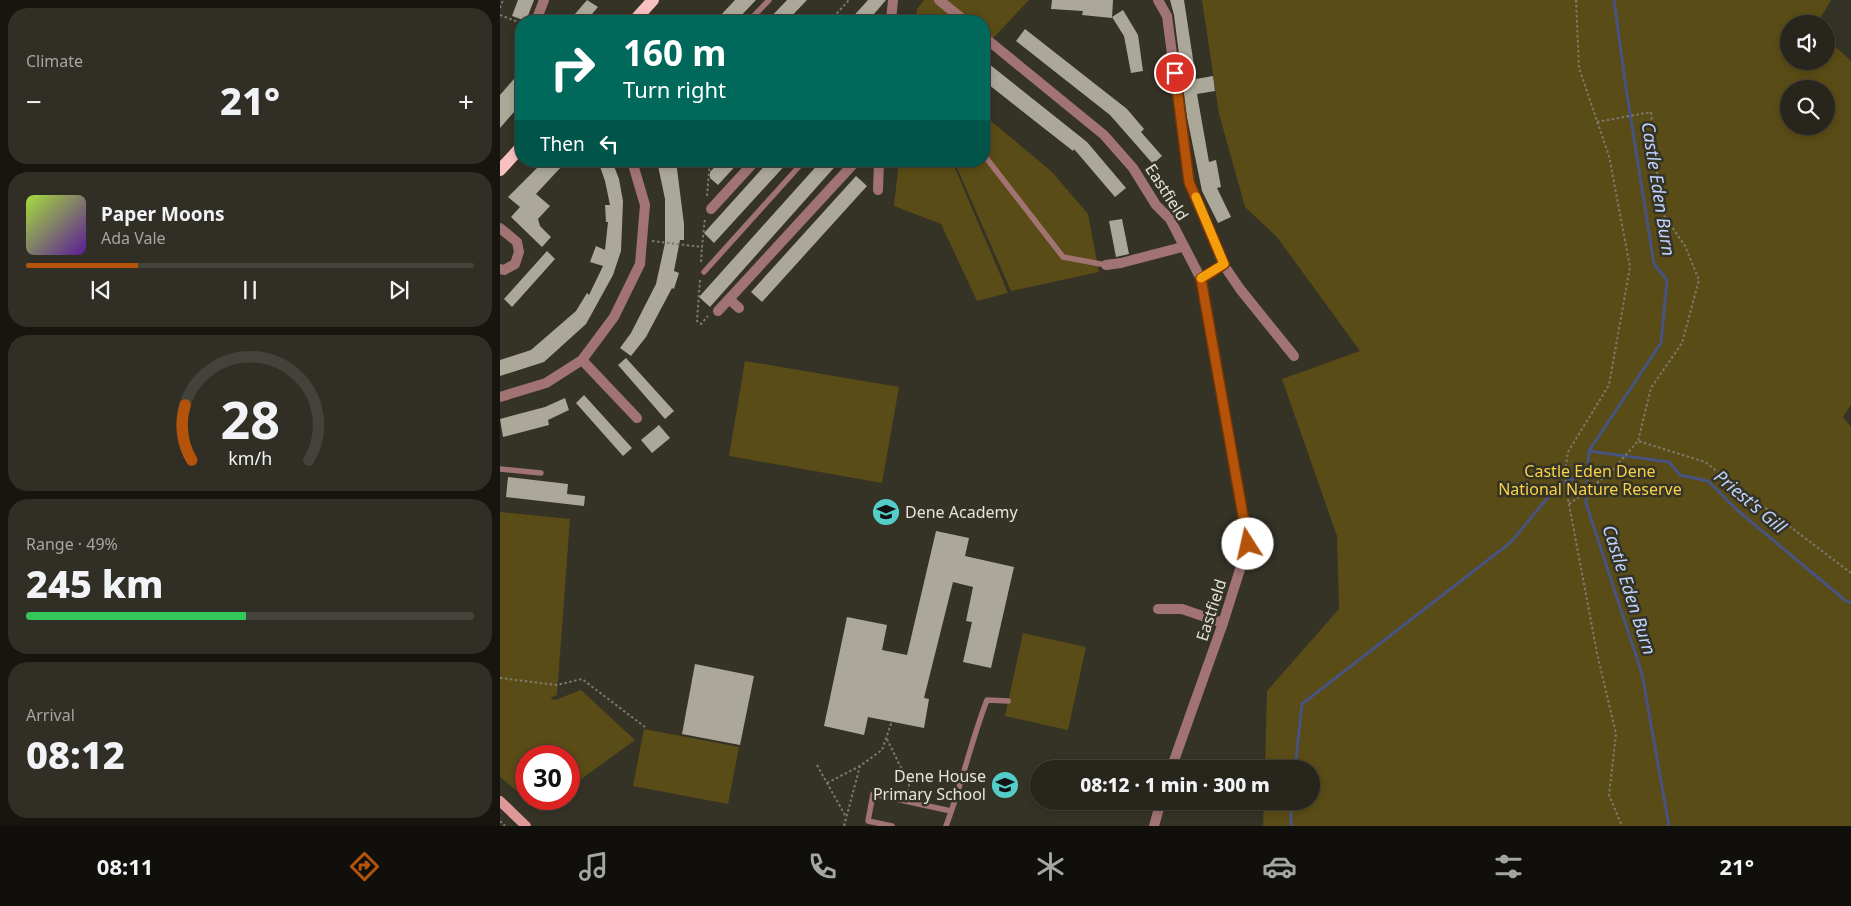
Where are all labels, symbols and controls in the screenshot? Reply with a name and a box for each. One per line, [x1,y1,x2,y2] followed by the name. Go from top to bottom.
[1780,15,1835,135] map controls
[1780,15,1835,70] button: sound
[623,29,726,76] text: 160 m
[540,35,605,100] icon: right
[26,50,83,72] text: Climate
[1154,52,1196,94] pin
[1161,59,1189,87] icon: arrive
[220,74,280,126] text: 21°
[623,74,726,104] text: Turn right
[1780,80,1835,135] button: search
[26,82,42,120] text: −
[458,82,474,120] text: +
[1637,120,1681,258] water label: Castle Eden Burn
[595,130,623,158] icon: left
[540,131,585,157] text: Then
[1140,159,1194,225] street label: Eastfield
[101,201,225,227] text: Paper Moons
[101,227,166,249] text: Ada Vale
[87,276,115,304] icon: previous
[236,276,264,304] icon: pause
[385,276,413,304] icon: next
[220,383,280,454] text: 28
[228,446,272,470] text: km/h
[1498,460,1682,500] park label: Castle Eden Dene National Nature Reserve
[1710,464,1792,539] water label: Priest's Gill
[871,497,901,527] school or university icon: Dene Academy
[905,501,1018,523] place label: Dene Academy
[1221,517,1273,569] position arrow
[1598,522,1662,658] water label: Castle Eden Burn
[26,533,118,555] text: Range · 49%
[26,557,164,609] text: 245 km
[1191,576,1231,644] street label: Eastfield
[26,704,75,726] text: Arrival
[26,728,125,780] text: 08:12
[515,745,580,810] speed limit sign: 30
[873,765,986,805] place label: Dene House Primary School
[990,770,1020,800] school or university icon: Dene House Primary School
[1080,772,1270,798] text: 08:12 · 1 min · 300 m
[347,849,382,884] icon: directions
[576,849,611,884] icon: music
[805,849,840,884] icon: phone
[1033,849,1068,884] icon: climate
[1262,849,1297,884] icon: car
[1491,849,1526,884] icon: filters
[97,851,153,881] text: 08:11
[1720,851,1754,881] text: 21°

